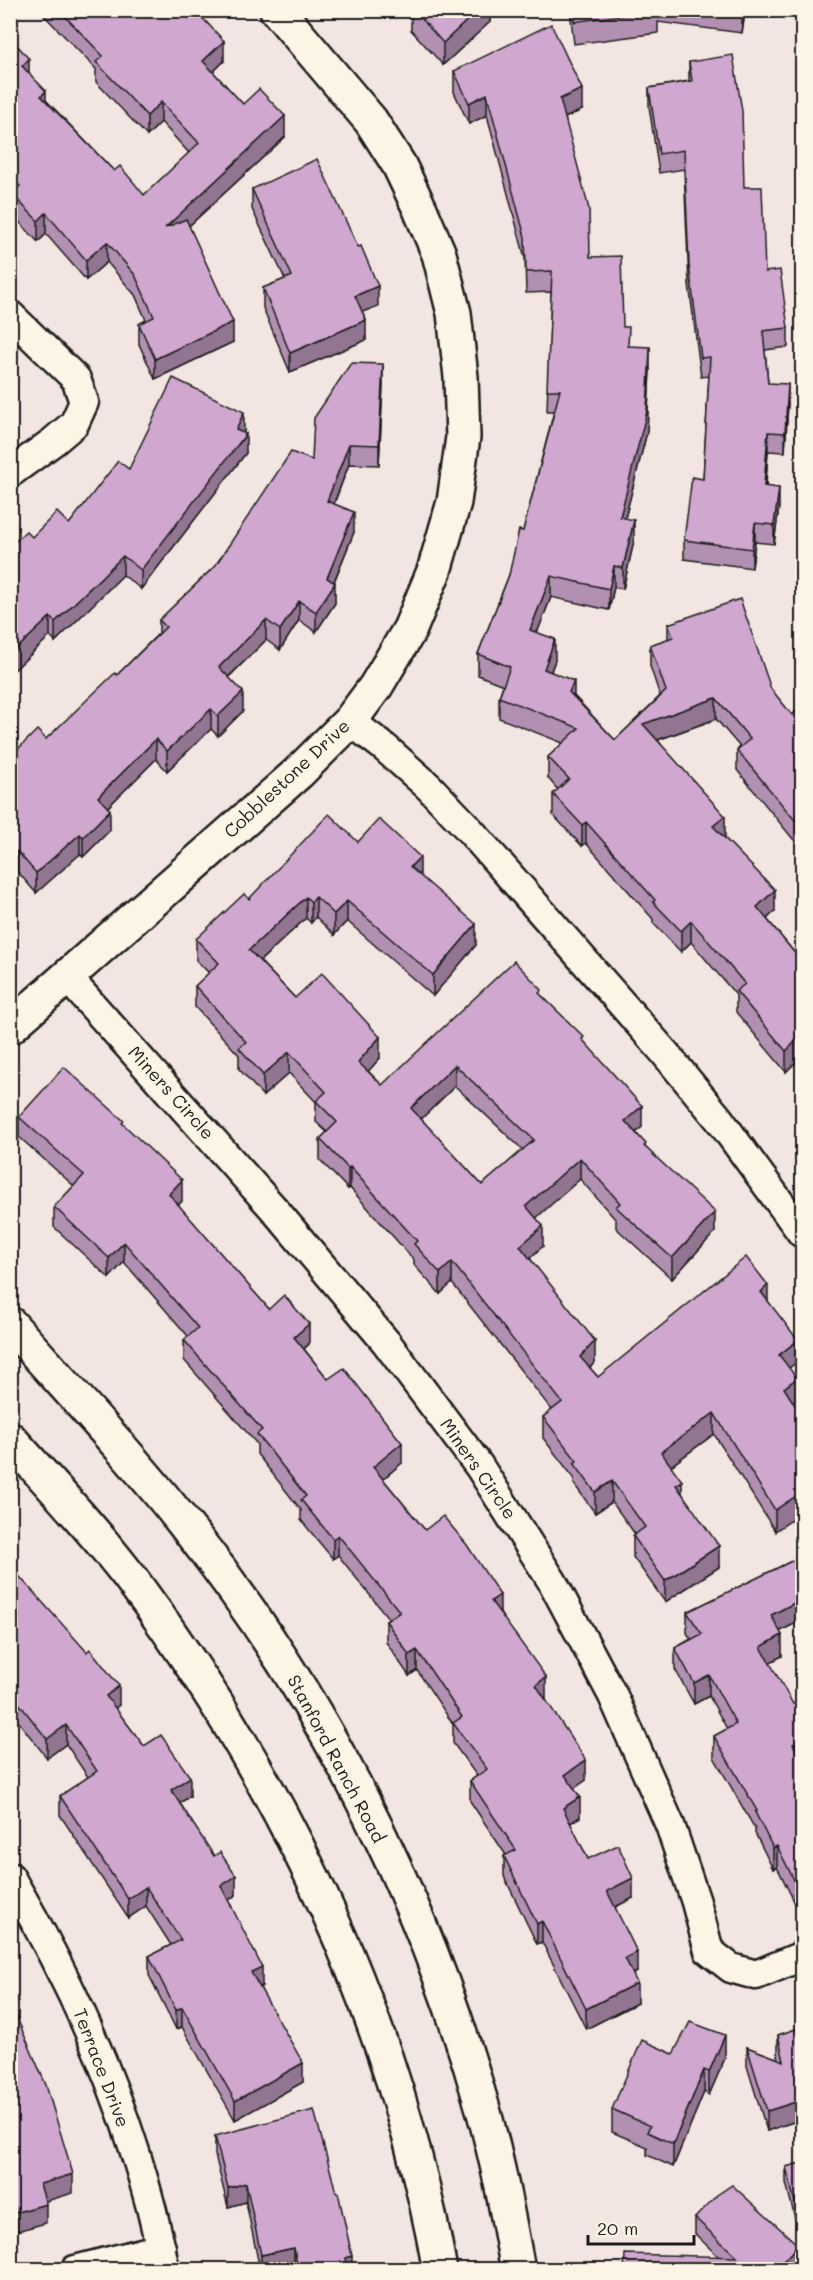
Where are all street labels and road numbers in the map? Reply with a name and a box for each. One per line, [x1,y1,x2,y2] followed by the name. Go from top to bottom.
[218,714,354,843] street label: Cobblestone Drive
[123,1040,220,1144] street label: Miners Circle
[435,1413,523,1524] street label: Miners Circle
[282,1670,391,1847] street label: Stanford Ranch Road
[68,2005,136,2131] street label: Terrace Drive

